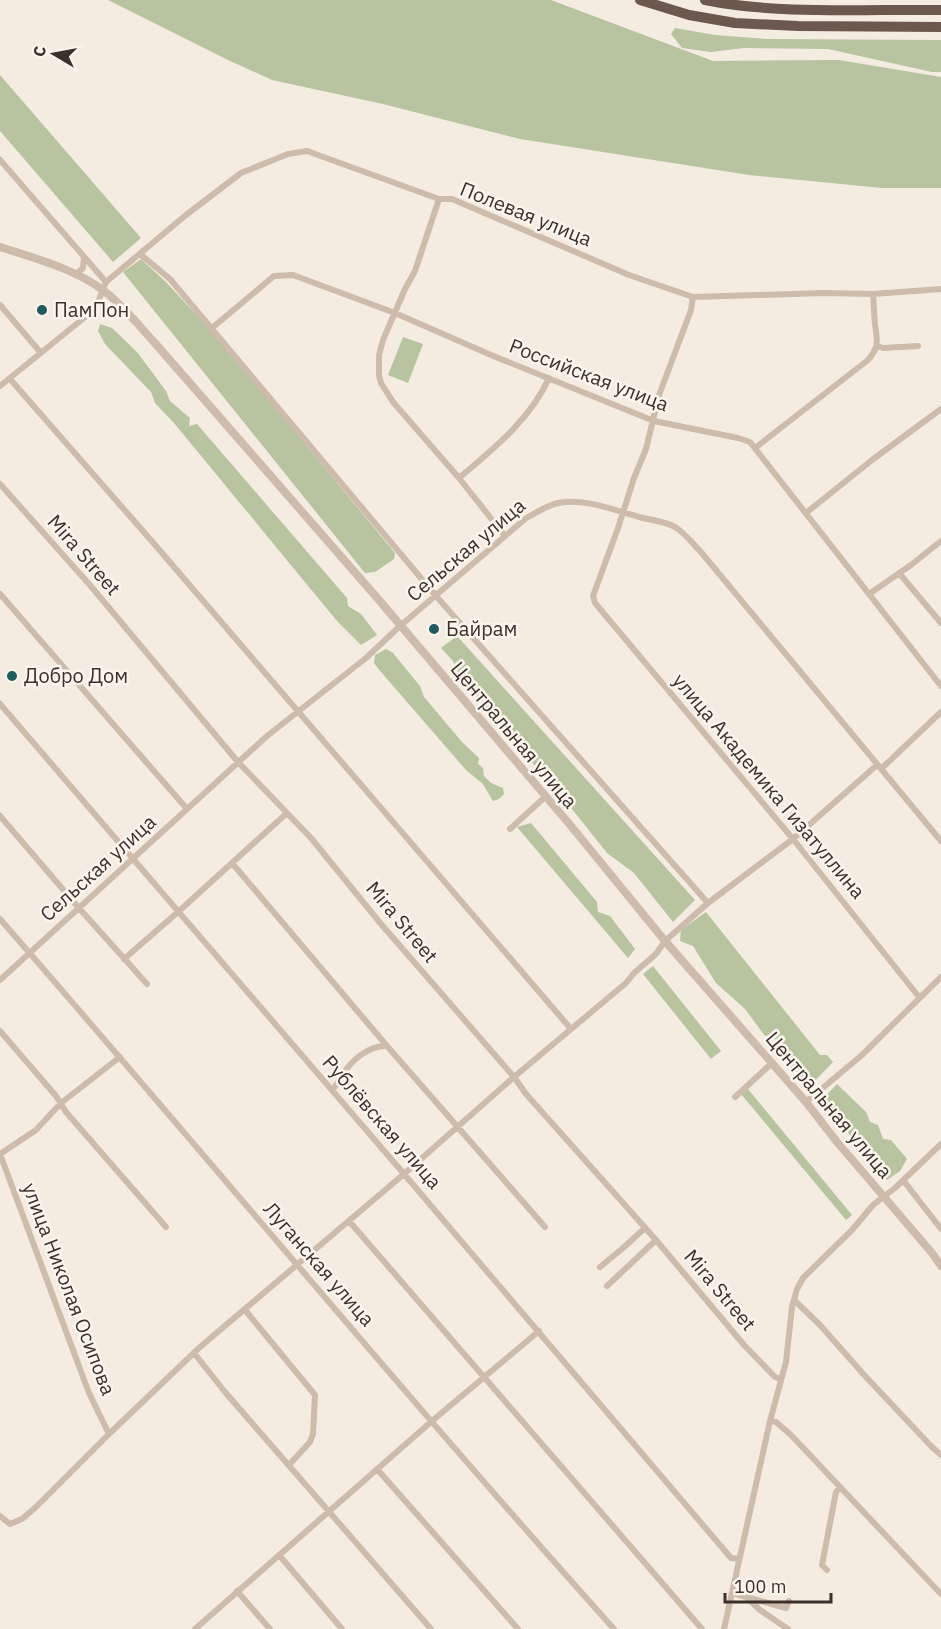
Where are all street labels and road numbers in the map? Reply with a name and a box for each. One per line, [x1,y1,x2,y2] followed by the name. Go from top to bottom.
[456,175,596,252] street label: Полевая улица
[506,332,673,417] street label: Российская улица
[401,492,531,607] street label: Сельская улица
[42,509,127,601] street label: Mira Street
[445,655,584,814] street label: Центральная улица
[667,667,872,904] street label: улица Академика Гизатуллина
[34,808,162,927] street label: Сельская улица
[360,875,444,968] street label: Mira Street
[760,1025,899,1184] street label: Центральная улица
[317,1049,448,1195] street label: Рублёвская улица
[16,1179,123,1399] street label: улица Николая Осипова
[258,1196,381,1332] street label: Луганская улица
[678,1243,762,1336] street label: Mira Street

